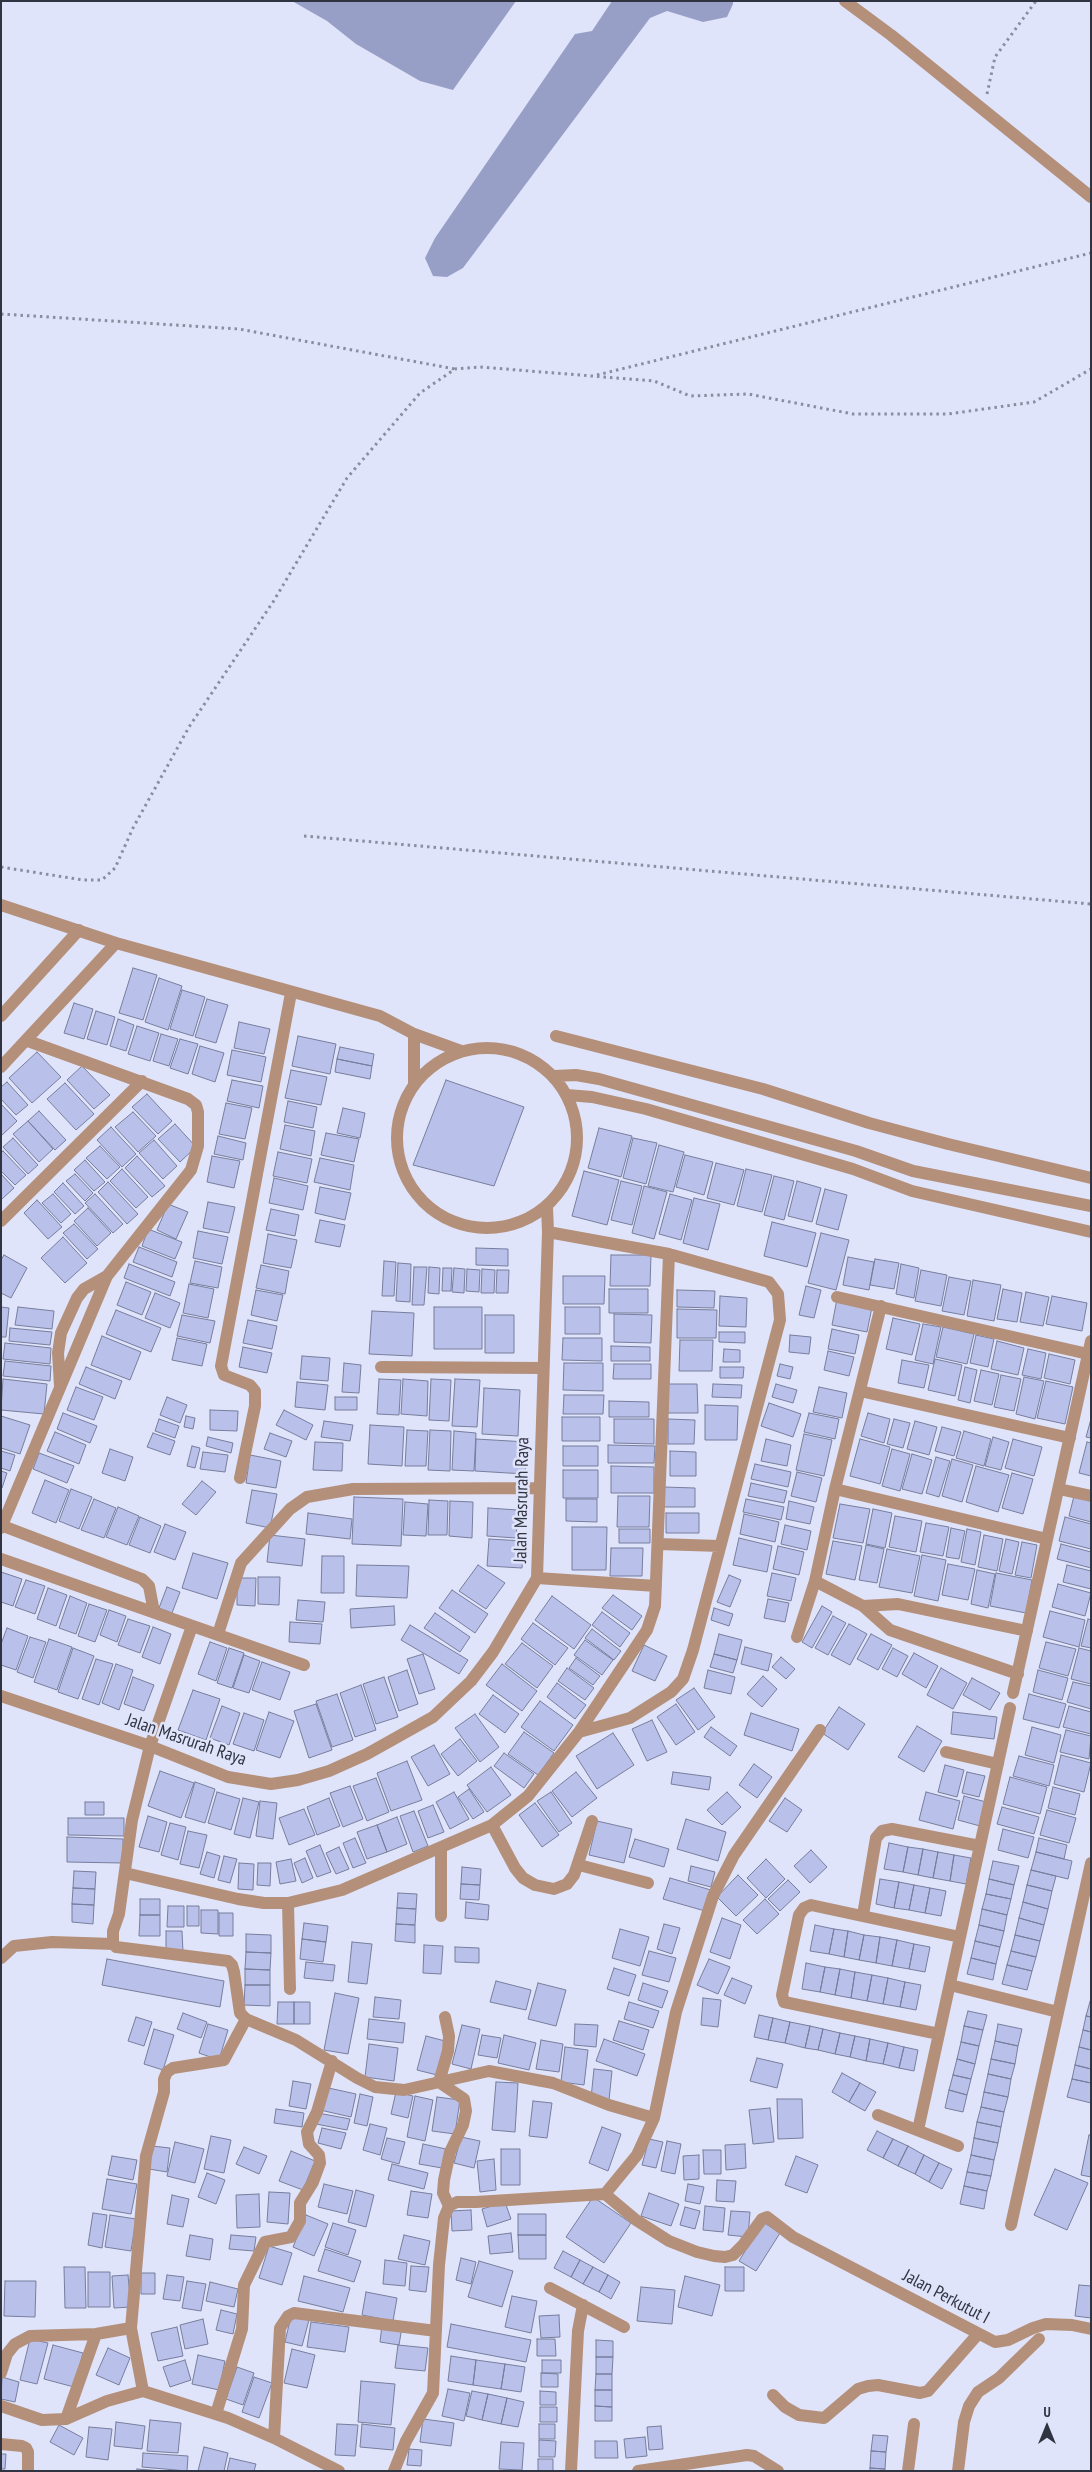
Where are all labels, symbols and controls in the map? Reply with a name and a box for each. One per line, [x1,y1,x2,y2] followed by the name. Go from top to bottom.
[510,1437,534,1563] street label: Jalan Masrurah Raya
[123,1709,249,1771] street label: Jalan Masrurah Raya
[899,2265,993,2329] street label: Jalan Perkutut I
[1022,2402,1072,2452] north arrow
[1043,2403,1051,2421] text: U

